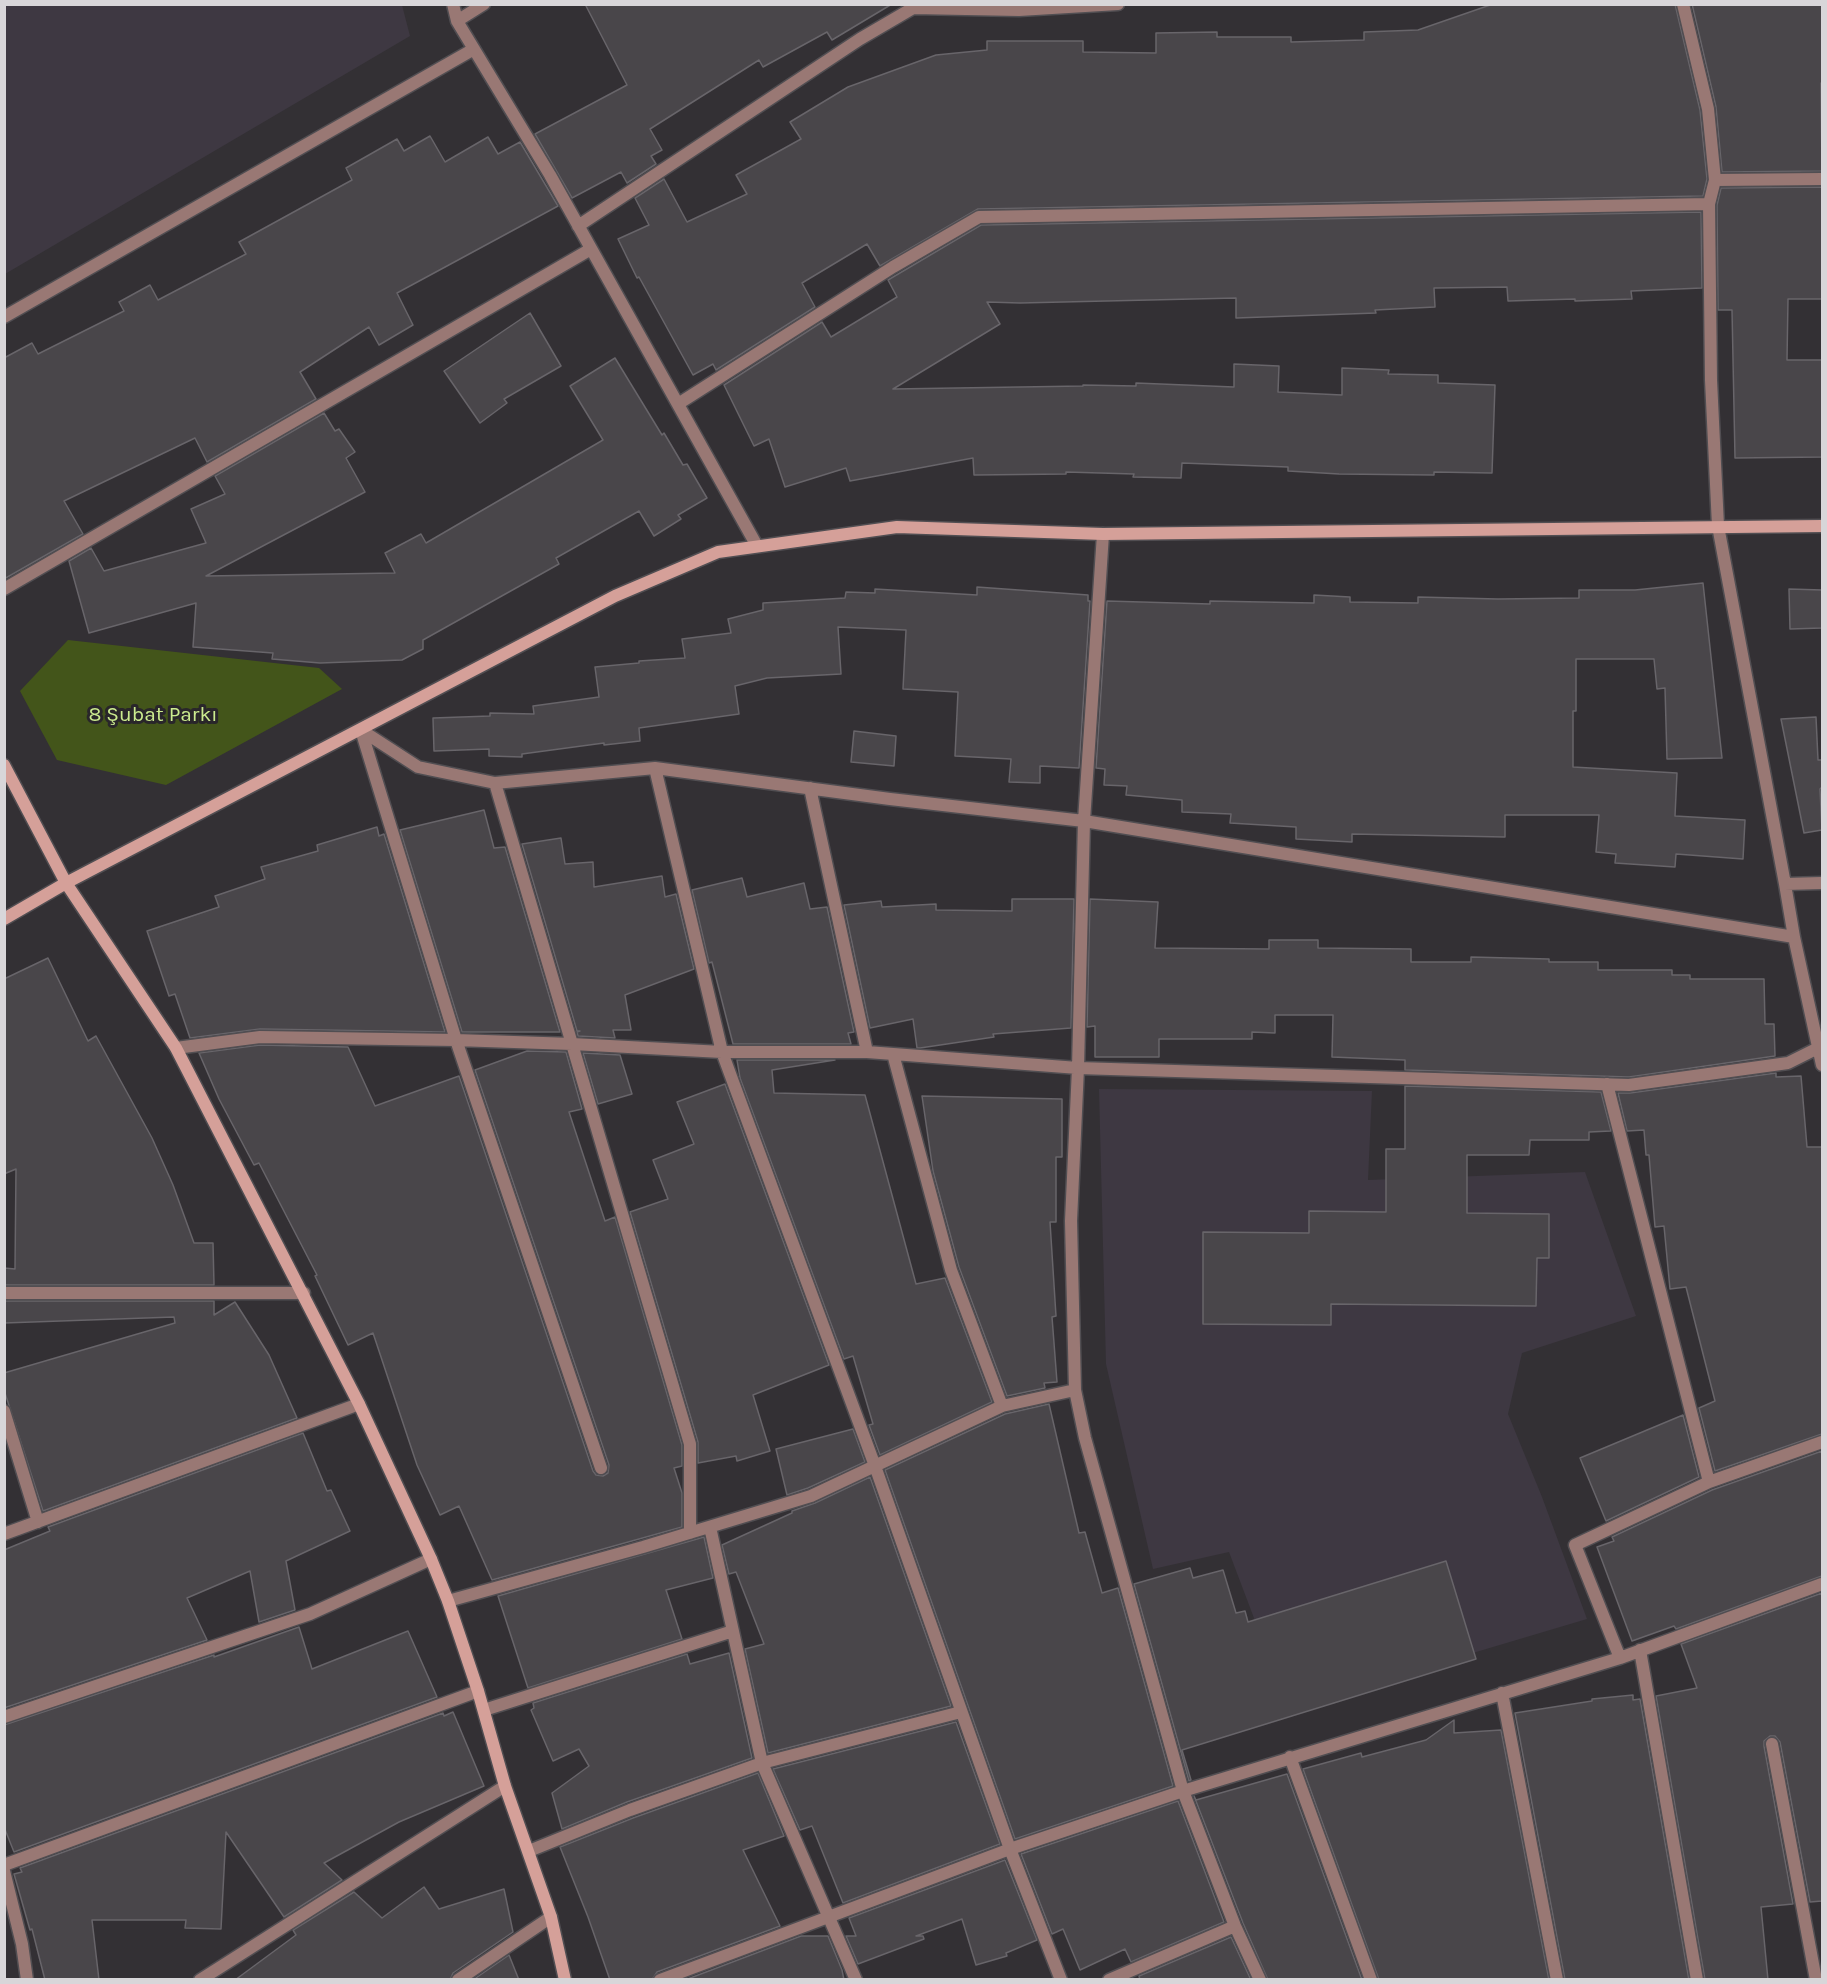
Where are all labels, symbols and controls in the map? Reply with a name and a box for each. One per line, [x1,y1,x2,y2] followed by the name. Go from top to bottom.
[88,702,218,728] park label: 8 Şubat Parkı

